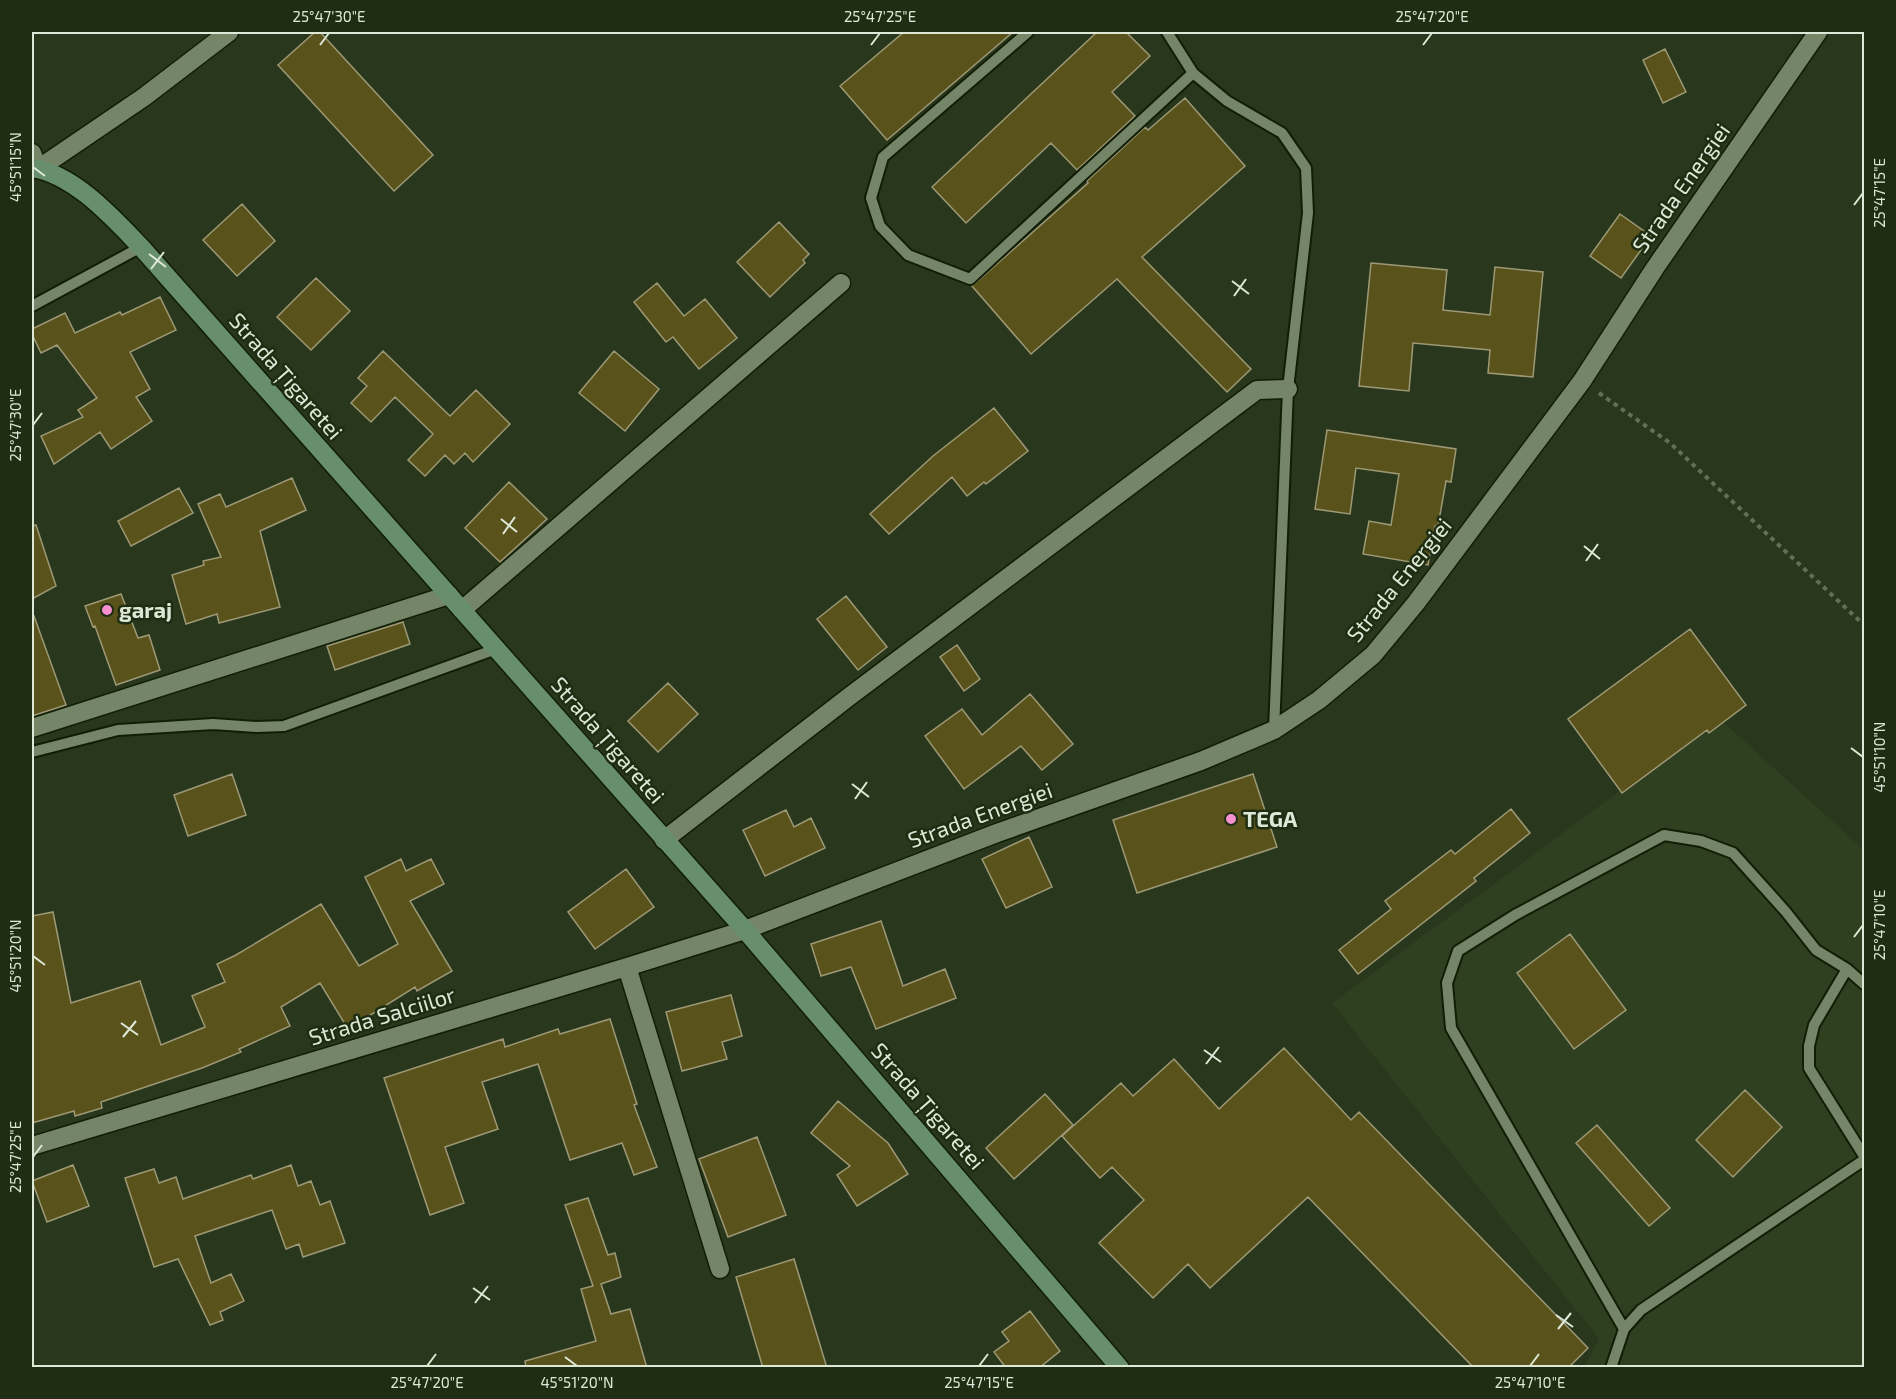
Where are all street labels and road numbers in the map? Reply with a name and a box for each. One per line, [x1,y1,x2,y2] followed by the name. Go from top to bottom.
[1626,118,1734,257] street label: Strada Energiei
[223,307,349,445] street label: Strada Țigaretei
[1340,512,1456,647] street label: Strada Energiei
[545,671,671,809] street label: Strada Țigaretei
[904,776,1055,852] street label: Strada Energiei
[305,980,458,1050] street label: Strada Salciilor
[865,1037,991,1175] street label: Strada Țigaretei

